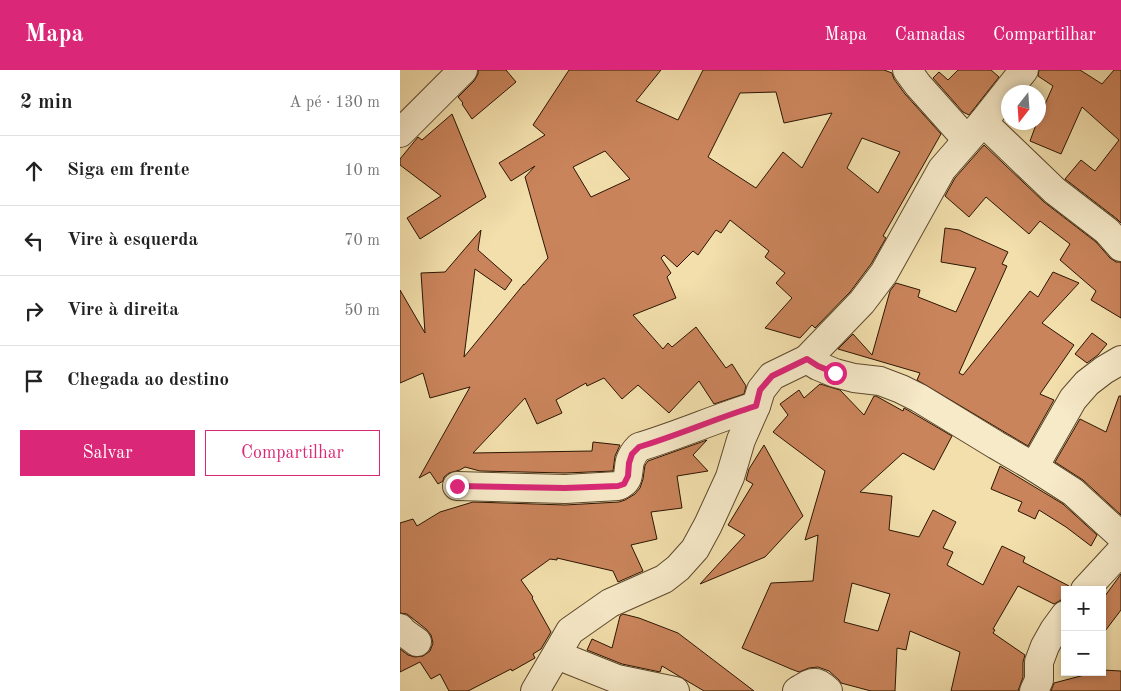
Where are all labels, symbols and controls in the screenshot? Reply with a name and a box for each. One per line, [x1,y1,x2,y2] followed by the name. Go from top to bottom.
[25,23,84,47] text: Mapa
[825,26,867,44] text: Mapa
[895,26,965,44] text: Camadas
[993,26,1096,44] text: Compartilhar
[1001,85,1046,130] north arrow
[20,92,73,113] text: 2 min
[289,95,380,111] text: A pé · 130 m
[20,157,48,185] icon: ahead
[67,161,190,180] text: Siga em frente
[344,163,380,179] text: 10 m
[20,227,48,255] icon: left
[67,231,198,250] text: Vire à esquerda
[344,233,380,249] text: 70 m
[20,297,48,325] icon: right
[67,301,179,320] text: Vire à direita
[344,303,380,319] text: 50 m
[824,362,847,385] route start
[20,367,48,395] icon: arrive
[67,371,229,390] text: Chegada ao destino
[20,430,195,476] button: Salvar
[205,430,380,476] button: Compartilhar
[446,475,469,498] route end
[1061,586,1106,676] map controls
[1061,586,1106,631] button: +
[1061,631,1106,676] button: −

